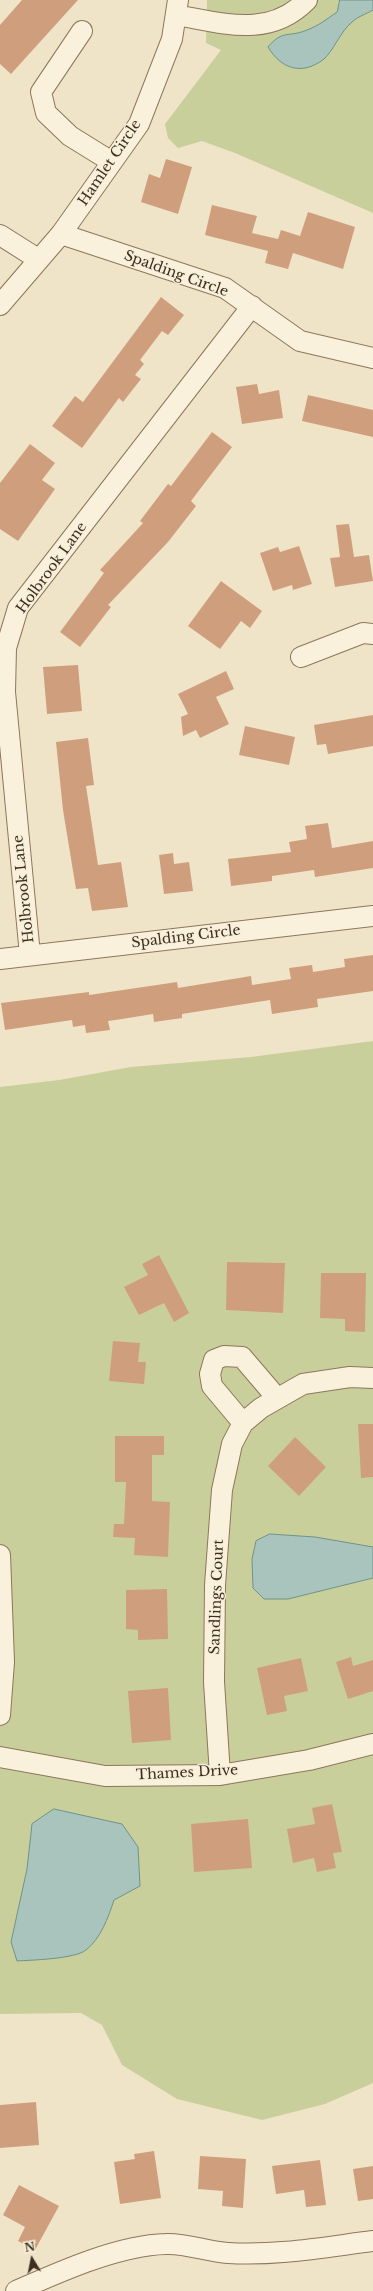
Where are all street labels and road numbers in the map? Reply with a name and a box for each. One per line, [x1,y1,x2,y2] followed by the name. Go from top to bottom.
[75,117,145,209] street label: Hamlet Circle
[122,247,230,301] street label: Spalding Circle
[13,519,91,617] street label: Holbrook Lane
[10,834,38,944] street label: Holbrook Lane
[131,922,241,952] street label: Spalding Circle
[207,1539,227,1655] street label: Sandlings Court
[136,1762,238,1784] street label: Thames Drive

